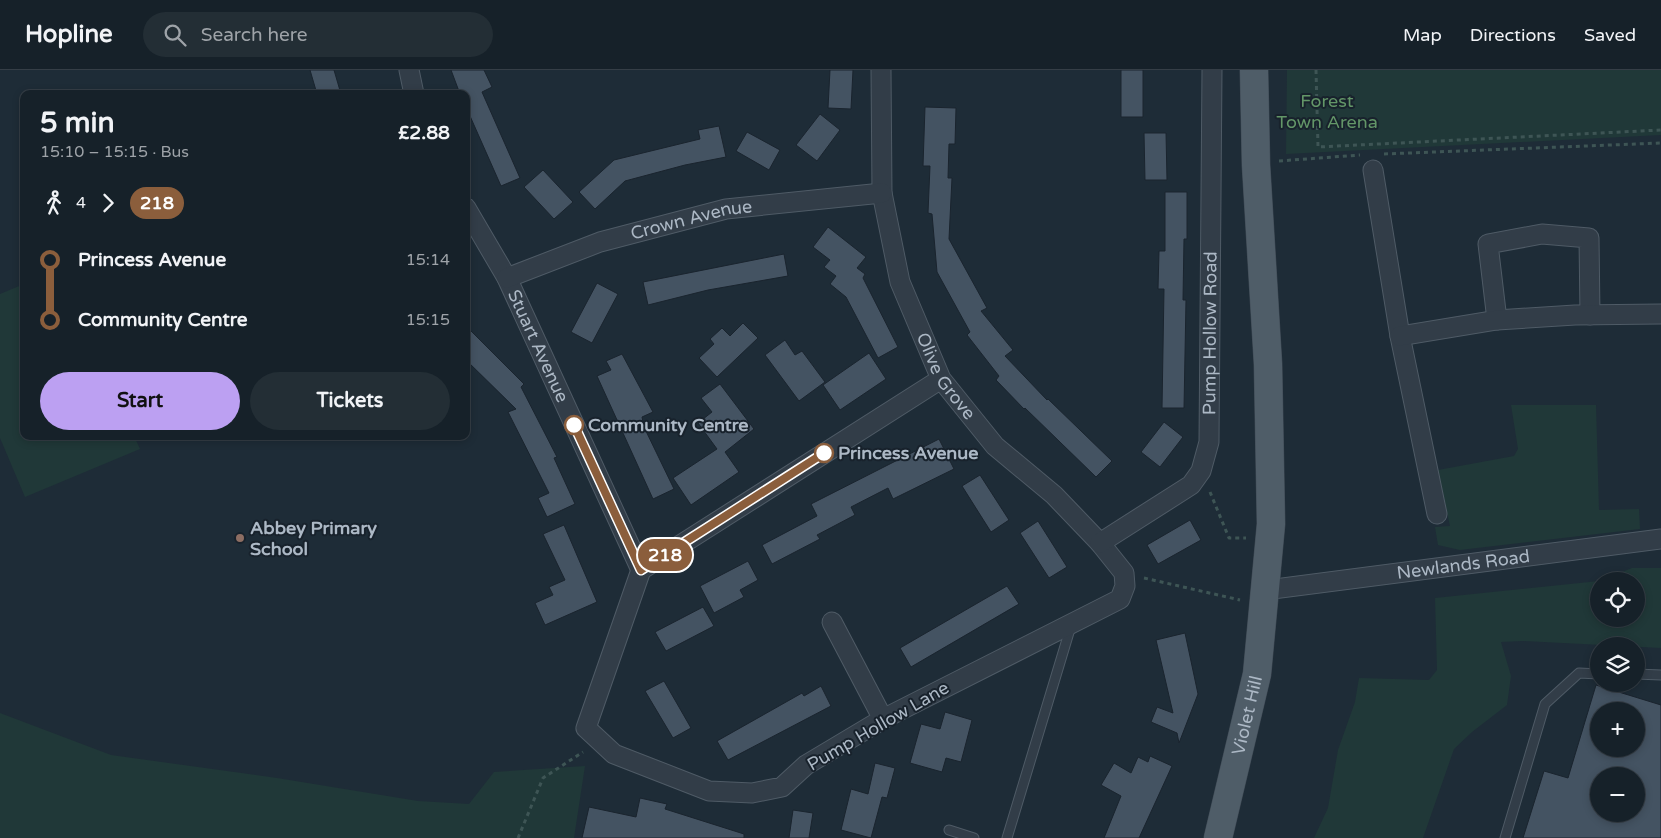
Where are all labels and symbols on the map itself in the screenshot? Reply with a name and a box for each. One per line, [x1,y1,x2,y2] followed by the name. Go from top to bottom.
[1276,90,1378,133] park label: Forest Town Arena
[628,195,753,244] street label: Crown Avenue
[1198,251,1222,415] street label: Pump Hollow Road
[503,286,574,406] street label: Stuart Avenue
[912,329,980,424] street label: Olive Grove
[588,414,749,436] place label: Community Centre
[564,415,584,435] marker: Community Centre
[838,442,978,464] place label: Princess Avenue
[814,443,834,463] marker: Princess Avenue
[250,517,377,560] place label: Abbey Primary School
[234,532,246,544] marker: Abbey Primary School
[636,539,694,571] line badge: 218
[1395,545,1531,584] street label: Newlands Road
[1227,674,1267,757] street label: Violet Hill
[803,676,953,776] street label: Pump Hollow Lane

